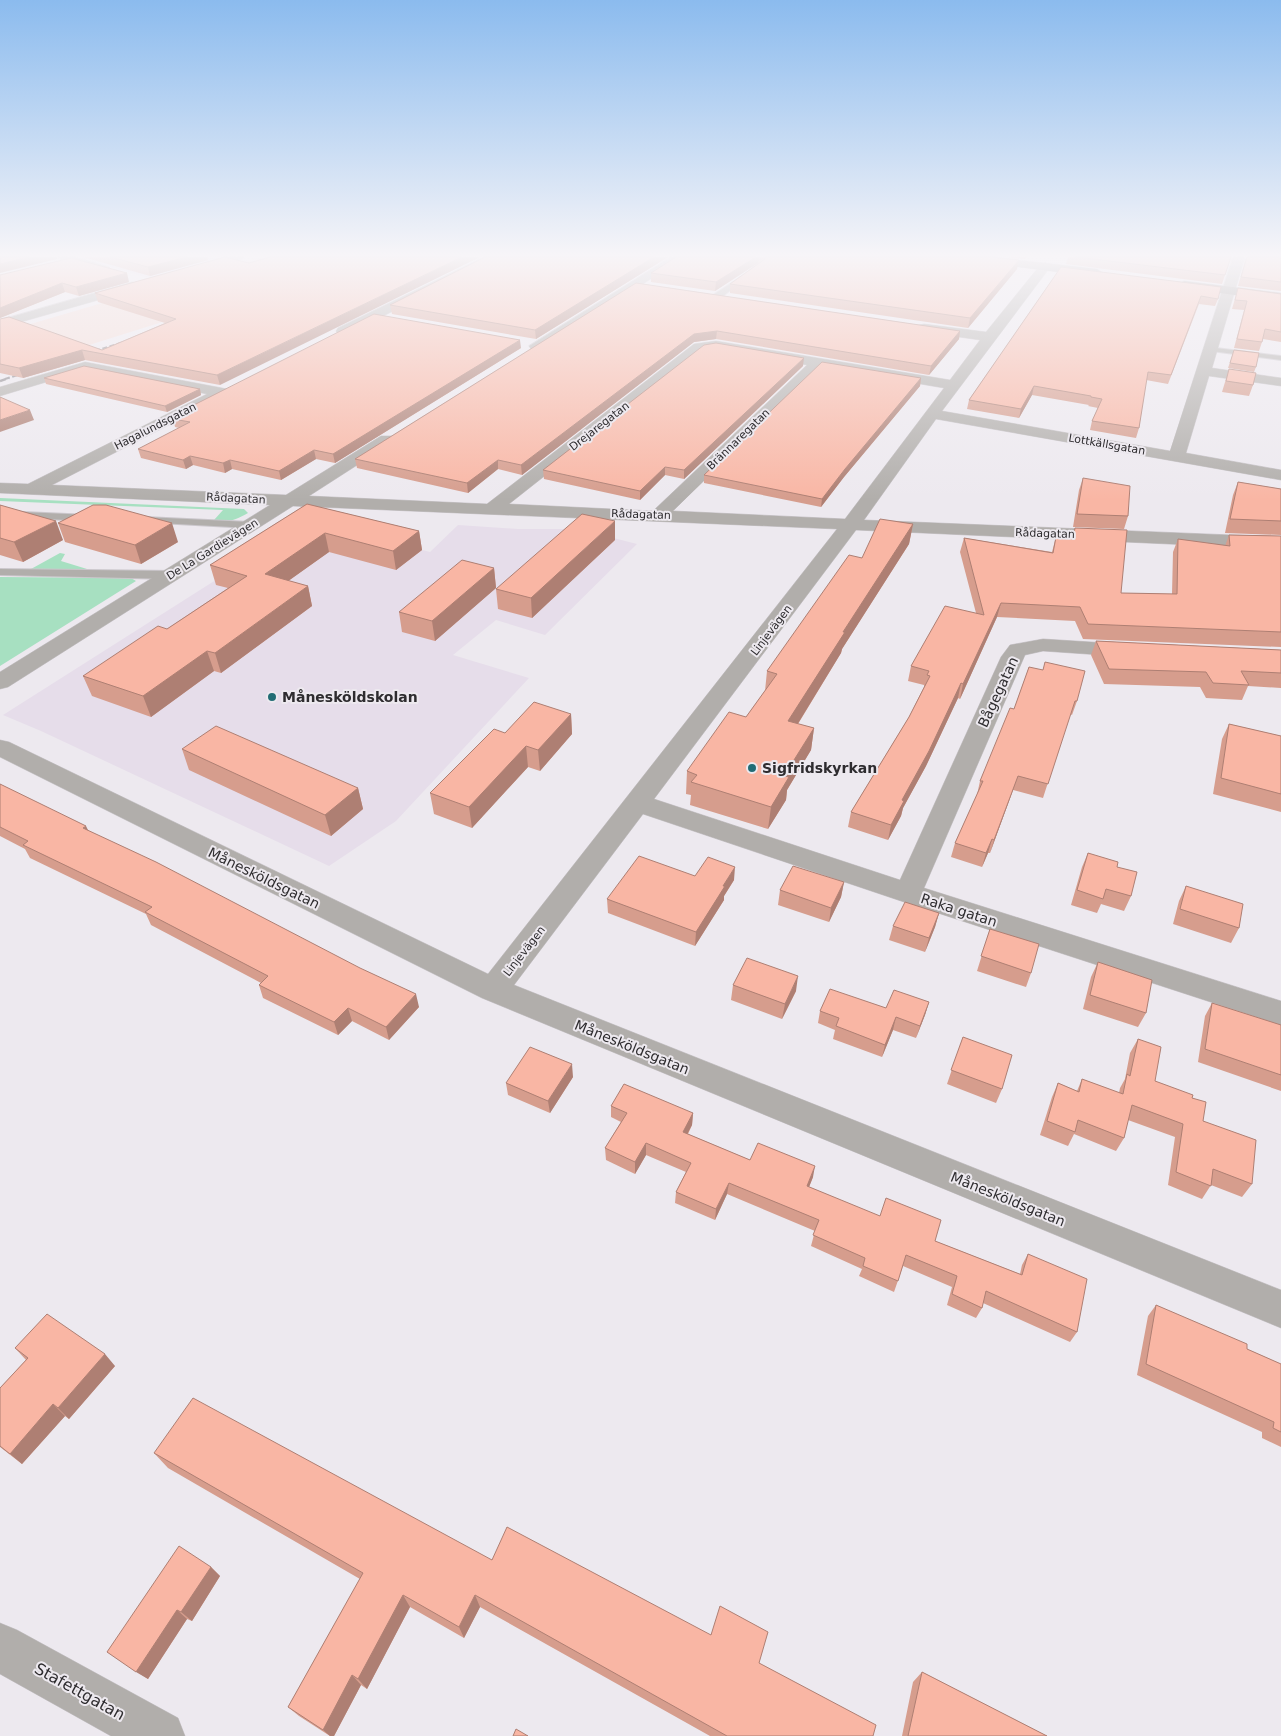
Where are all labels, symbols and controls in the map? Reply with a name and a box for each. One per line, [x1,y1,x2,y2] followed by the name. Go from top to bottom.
[567,399,632,454] street label: Drejaregatan
[112,400,198,453] street label: Hagalundsgatan
[704,406,772,473] street label: Brännaregatan
[1067,431,1146,458] street label: Lottkällsgatan
[206,490,266,507] street label: Rådagatan
[611,507,671,522] street label: Rådagatan
[164,516,260,583] street label: De La Gardievägen
[1015,526,1075,541] street label: Rådagatan
[748,602,795,658] street label: Linjevägen
[975,654,1021,730] street label: Bågegatan
[282,689,418,705] place label: Månesköldskolan
[266,691,278,703] marker: Månesköldskolan
[762,760,877,776] place label: Sigfridskyrkan
[746,762,758,774] marker: Sigfridskyrkan
[206,844,322,912] street label: Månesköldsgatan
[919,890,999,930] street label: Raka gatan
[501,924,548,979] street label: Linjevägen
[572,1017,692,1077] street label: Månesköldsgatan
[948,1169,1068,1229] street label: Månesköldsgatan
[31,1659,128,1724] street label: Stafettgatan

